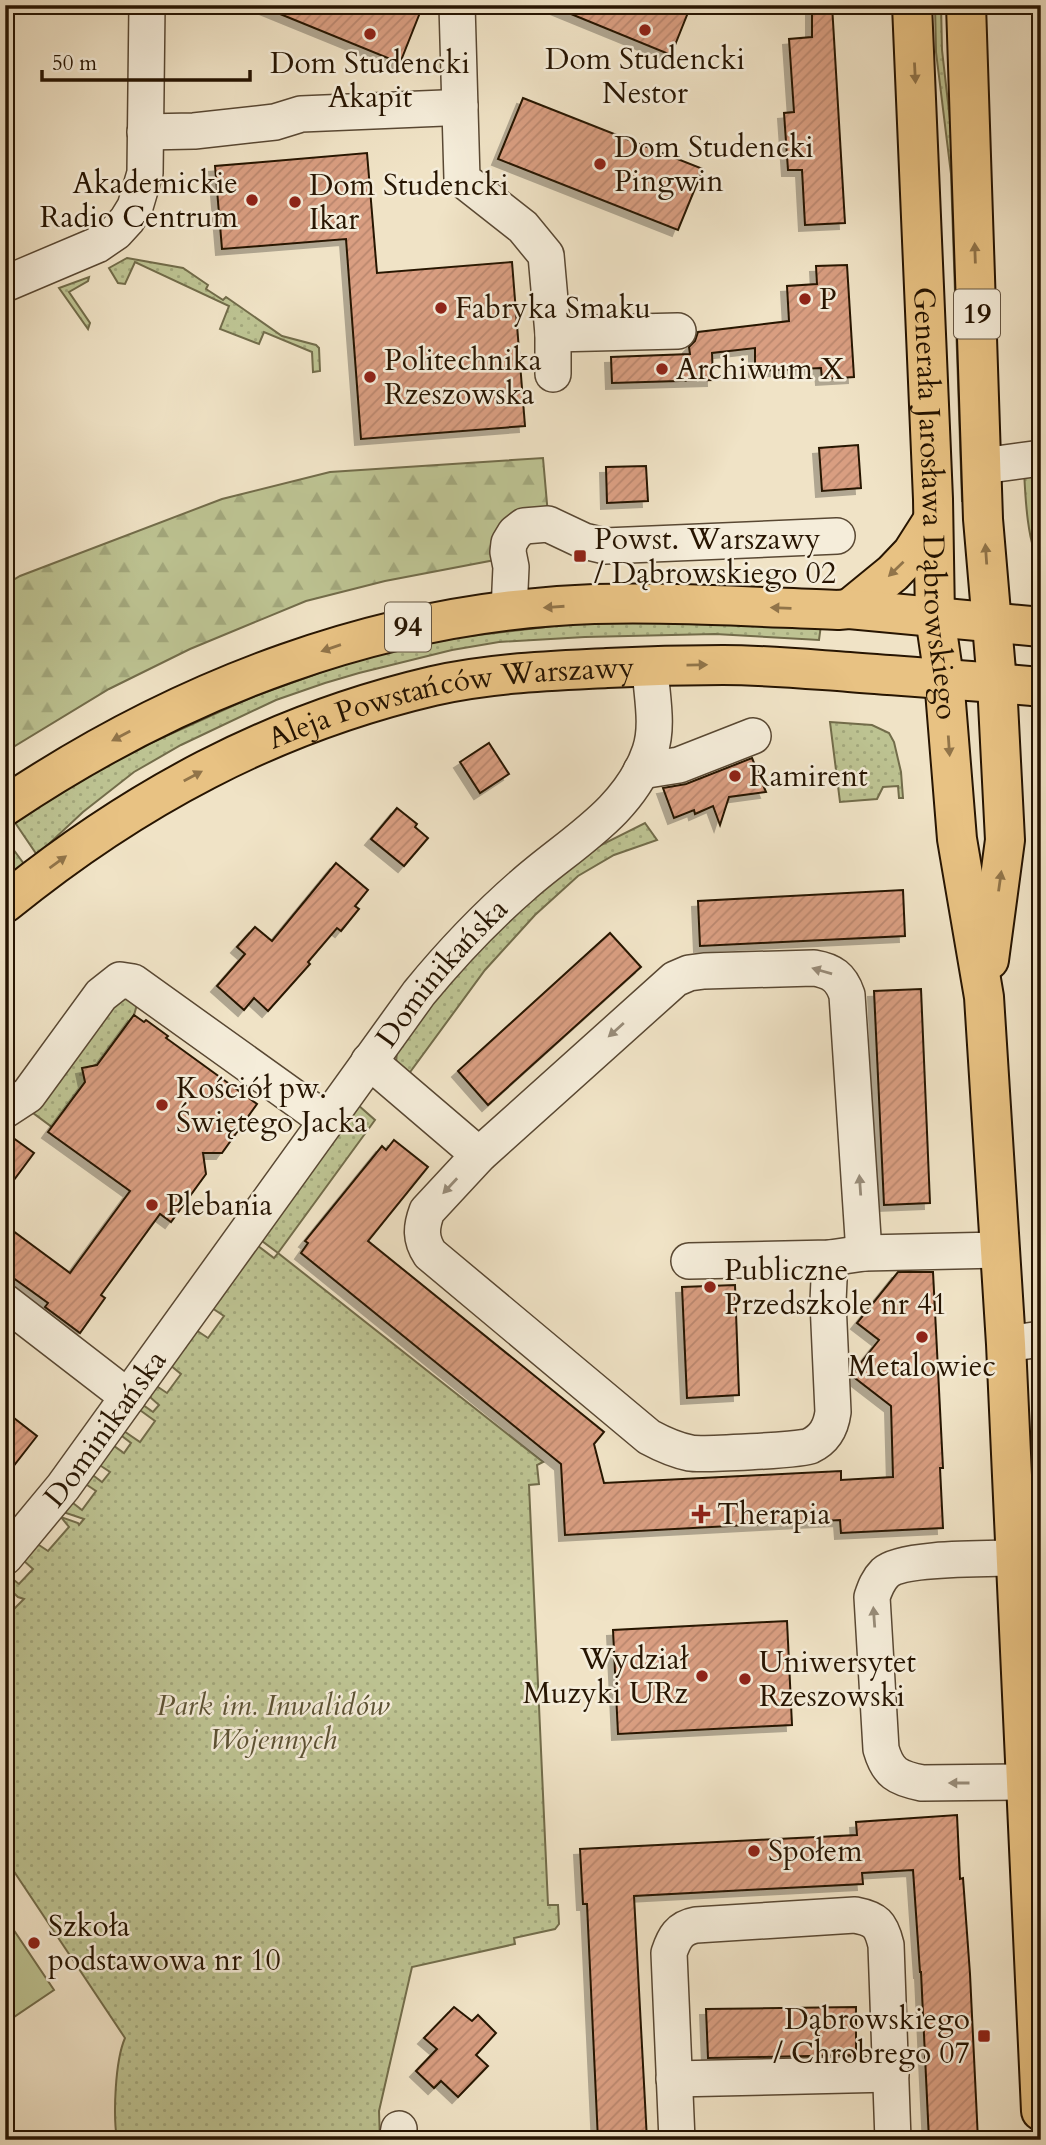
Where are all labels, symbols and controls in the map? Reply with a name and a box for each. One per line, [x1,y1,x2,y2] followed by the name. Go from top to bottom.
[637,22,653,38] marker: Dom Studencki Nestor
[362,26,378,42] marker: Dom Studencki Akapit
[42,38,250,82] scale bar
[545,39,745,114] place label: Dom Studencki Nestor
[270,43,470,118] place label: Dom Studencki Akapit
[52,49,97,78] text: 50 m
[910,62,921,84] one-way arrow
[614,127,814,202] place label: Dom Studencki Pingwin
[592,156,608,172] marker: Dom Studencki Pingwin
[40,163,239,238] place label: Akademickie Radio Centrum
[309,165,509,240] place label: Dom Studencki Ikar
[244,192,260,208] marker: Akademickie Radio Centrum
[287,194,303,210] marker: Dom Studencki Ikar
[969,242,980,264] one-way arrow
[819,279,837,320] place label: P
[903,286,968,721] street label: Generała Jarosława Dąbrowskiego
[455,288,651,329] place label: Fabryka Smaku
[954,290,1000,338] road number: 19
[797,291,813,307] marker: P
[433,300,449,316] marker: Fabryka Smaku
[384,340,542,415] place label: Politechnika Rzeszowska
[676,349,845,390] place label: Archiwum X
[654,361,670,377] marker: Archiwum X
[362,369,378,385] marker: Politechnika Rzeszowska
[594,519,836,594] place label: Powst. Warszawy / Dąbrowskiego 02
[980,543,991,565] one-way arrow
[572,548,588,564] marker: Powst. Warszawy / Dąbrowskiego 02
[888,560,905,576] one-way arrow
[385,602,431,652] road number: 94
[543,602,565,613] one-way arrow
[770,602,792,613] one-way arrow
[320,643,341,654] one-way arrow
[261,646,635,759] street label: Aleja Powstańców Warszawy
[686,660,708,671] one-way arrow
[111,730,131,742] one-way arrow
[943,735,954,757] one-way arrow
[749,756,868,797] place label: Ramirent
[727,768,743,784] marker: Ramirent
[183,771,203,782] one-way arrow
[49,855,67,869] one-way arrow
[994,870,1005,892] one-way arrow
[366,888,517,1056] street label: Dominikańska
[811,965,833,976] one-way arrow
[608,1022,625,1038] one-way arrow
[176,1068,367,1143] place label: Kościół pw. Świętego Jacka
[154,1097,170,1113] marker: Kościół pw. Świętego Jacka
[854,1173,865,1195] one-way arrow
[443,1177,459,1194] one-way arrow
[166,1185,273,1226] place label: Plebania
[144,1197,160,1213] marker: Plebania
[724,1250,947,1325] place label: Publiczne Przedszkole nr 41
[702,1279,718,1295] marker: Publiczne Przedszkole nr 41
[914,1329,930,1345] marker: Metalowiec
[34,1341,176,1516] street label: Dominikańska
[848,1346,996,1387] place label: Metalowiec
[717,1494,830,1535] place label: Therapia
[691,1504,711,1524] marker: Therapia
[868,1606,879,1628] one-way arrow
[523,1639,690,1714] place label: Wydział Muzyki URz
[759,1642,917,1717] place label: Uniwersytet Rzeszowski
[694,1668,710,1684] marker: Wydział Muzyki URz
[737,1671,753,1687] marker: Uniwersytet Rzeszowski
[157,1685,391,1760] park label: Park im. Inwalidów Wojennych
[948,1777,970,1789] one-way arrow
[768,1831,863,1872] place label: Społem
[746,1843,762,1859] marker: Społem
[48,1906,281,1981] place label: Szkoła podstawowa nr 10
[26,1935,42,1951] marker: Szkoła podstawowa nr 10
[773,1999,970,2074] place label: Dąbrowskiego / Chrobrego 07
[976,2028,992,2044] marker: Dąbrowskiego / Chrobrego 07

